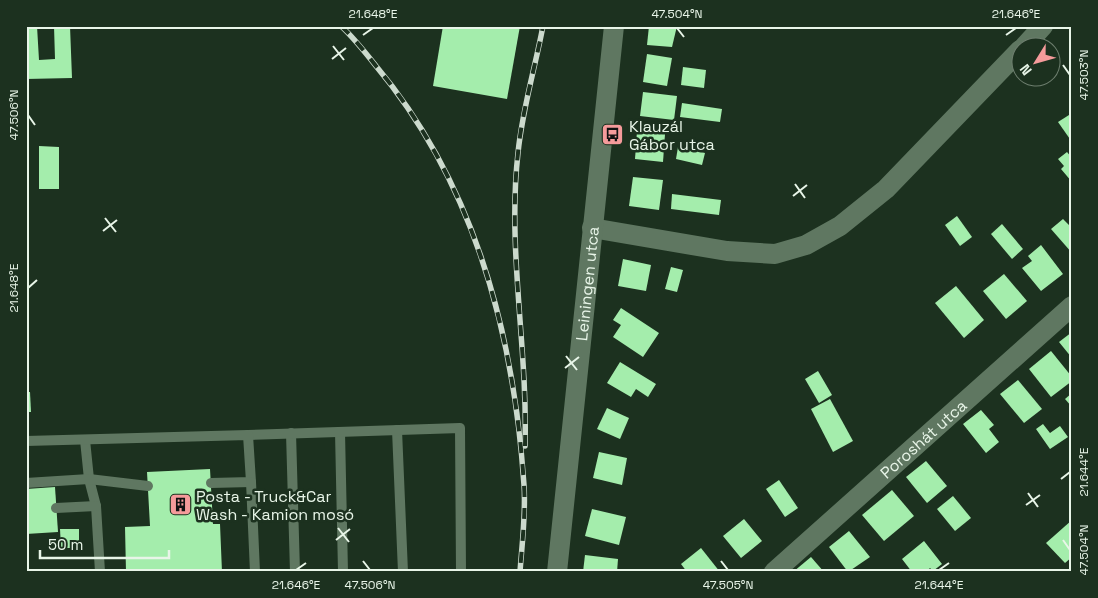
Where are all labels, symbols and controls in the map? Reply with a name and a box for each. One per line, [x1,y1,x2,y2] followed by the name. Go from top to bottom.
[349,6,398,22] text: 21.648°E
[651,6,703,22] text: 47.504°N
[992,6,1041,22] text: 21.646°E
[1010,38,1060,88] north arrow
[1076,50,1092,100] text: 47.503°N
[1016,61,1036,79] text: N
[6,90,22,140] text: 47.506°N
[629,116,715,155] place label: Klauzál Gábor utca
[601,123,625,147] bus stop icon: Klauzál Gábor utca
[571,225,604,342] street label: Leiningen utca
[6,263,22,312] text: 21.648°E
[876,395,971,483] street label: Poroshát utca
[1076,447,1092,496] text: 21.644°E
[196,486,354,525] place label: Posta - Truck&Car Wash - Kamion mosó
[168,493,192,517] building icon: Posta - Truck&Car Wash - Kamion mosó
[1076,524,1092,576] text: 47.504°N
[40,528,169,560] scale bar
[48,535,83,554] text: 50 m
[272,577,321,593] text: 21.646°E
[345,577,395,593] text: 47.506°N
[703,577,753,593] text: 47.505°N
[915,577,964,593] text: 21.644°E

